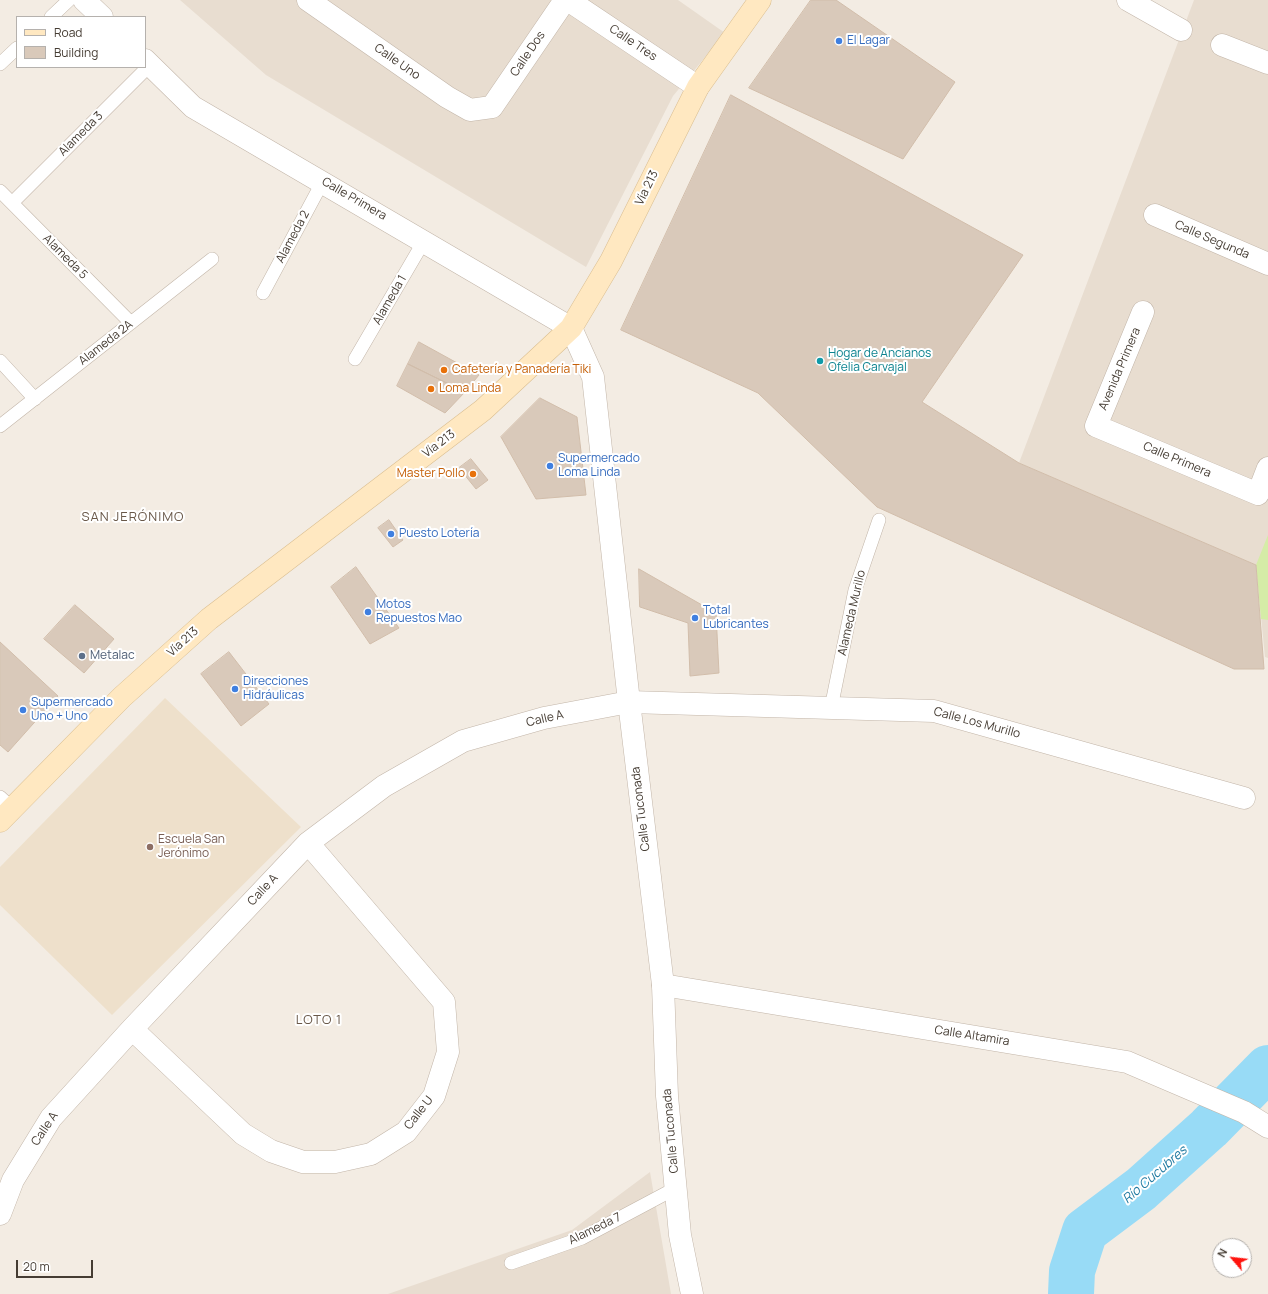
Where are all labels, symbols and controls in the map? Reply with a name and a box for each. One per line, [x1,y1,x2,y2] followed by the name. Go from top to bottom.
[16,16,146,68] legend
[606,22,660,64] street label: Calle Tres
[54,24,82,41] text: Road
[508,29,548,79] street label: Calle Dos
[847,34,890,48] place label: El Lagar
[834,36,844,46] marker: El Lagar
[371,41,423,83] street label: Calle Uno
[54,44,98,61] text: Building
[56,109,106,159] street label: Alameda 3
[632,168,662,208] street label: Vía 213
[319,175,389,223] street label: Calle Primera
[273,208,313,266] street label: Alameda 2
[1172,218,1252,262] street label: Calle Segunda
[40,232,90,282] street label: Alameda 5
[370,273,410,327] street label: Alameda 1
[76,317,136,369] street label: Alameda 2A
[1096,326,1144,412] street label: Avenida Primera
[828,347,931,375] place label: Hogar de Ancianos Ofelia Carvajal
[815,356,825,366] marker: Hogar de Ancianos Ofelia Carvajal
[452,363,591,377] place label: Cafetería y Panadería Tiki
[439,365,449,375] marker: Cafetería y Panadería Tiki
[439,382,501,396] place label: Loma Linda
[426,384,436,394] marker: Loma Linda
[420,427,458,461] street label: Vía 213
[1141,439,1213,481] street label: Calle Primera
[558,452,640,480] place label: Supermercado Loma Linda
[545,461,555,471] marker: Supermercado Loma Linda
[397,467,465,481] place label: Master Pollo
[468,469,478,479] marker: Master Pollo
[81,509,185,525] district label: SAN JERÓNIMO
[399,527,479,541] place label: Puesto Lotería
[386,529,396,539] marker: Puesto Lotería
[835,569,869,657] street label: Alameda Murillo
[376,598,462,626] place label: Motos Repuestos Mao
[703,604,769,632] place label: Total Lubricantes
[363,607,373,617] marker: Motos Repuestos Mao
[690,613,700,623] marker: Total Lubricantes
[164,624,202,660] street label: Vía 213
[90,649,135,663] place label: Metalac
[77,651,87,661] marker: Metalac
[243,675,308,703] place label: Direcciones Hidráulicas
[230,684,240,694] marker: Direcciones Hidráulicas
[31,696,113,724] place label: Supermercado Uno + Uno
[18,705,28,715] marker: Supermercado Uno + Uno
[932,705,1022,741] street label: Calle Los Murillo
[525,708,565,730] street label: Calle A
[629,766,653,852] street label: Calle Tuconada
[158,833,225,861] place label: Escuela San Jerónimo
[145,842,155,852] marker: Escuela San Jerónimo
[245,871,281,909] street label: Calle A
[296,1012,342,1028] district label: LOTO 1
[933,1023,1011,1049] street label: Calle Altamira
[660,1088,682,1174] street label: Calle Tuconada
[401,1093,437,1133] street label: Calle U
[28,1109,62,1149] street label: Calle A
[1120,1143,1190,1207] water label: Río Cucubres
[566,1210,624,1248] street label: Alameda 7
[1212,1238,1252,1278] north arrow
[1213,1246,1230,1260] text: N
[18,1252,95,1278] scale bar
[23,1258,50,1275] text: 20 m

